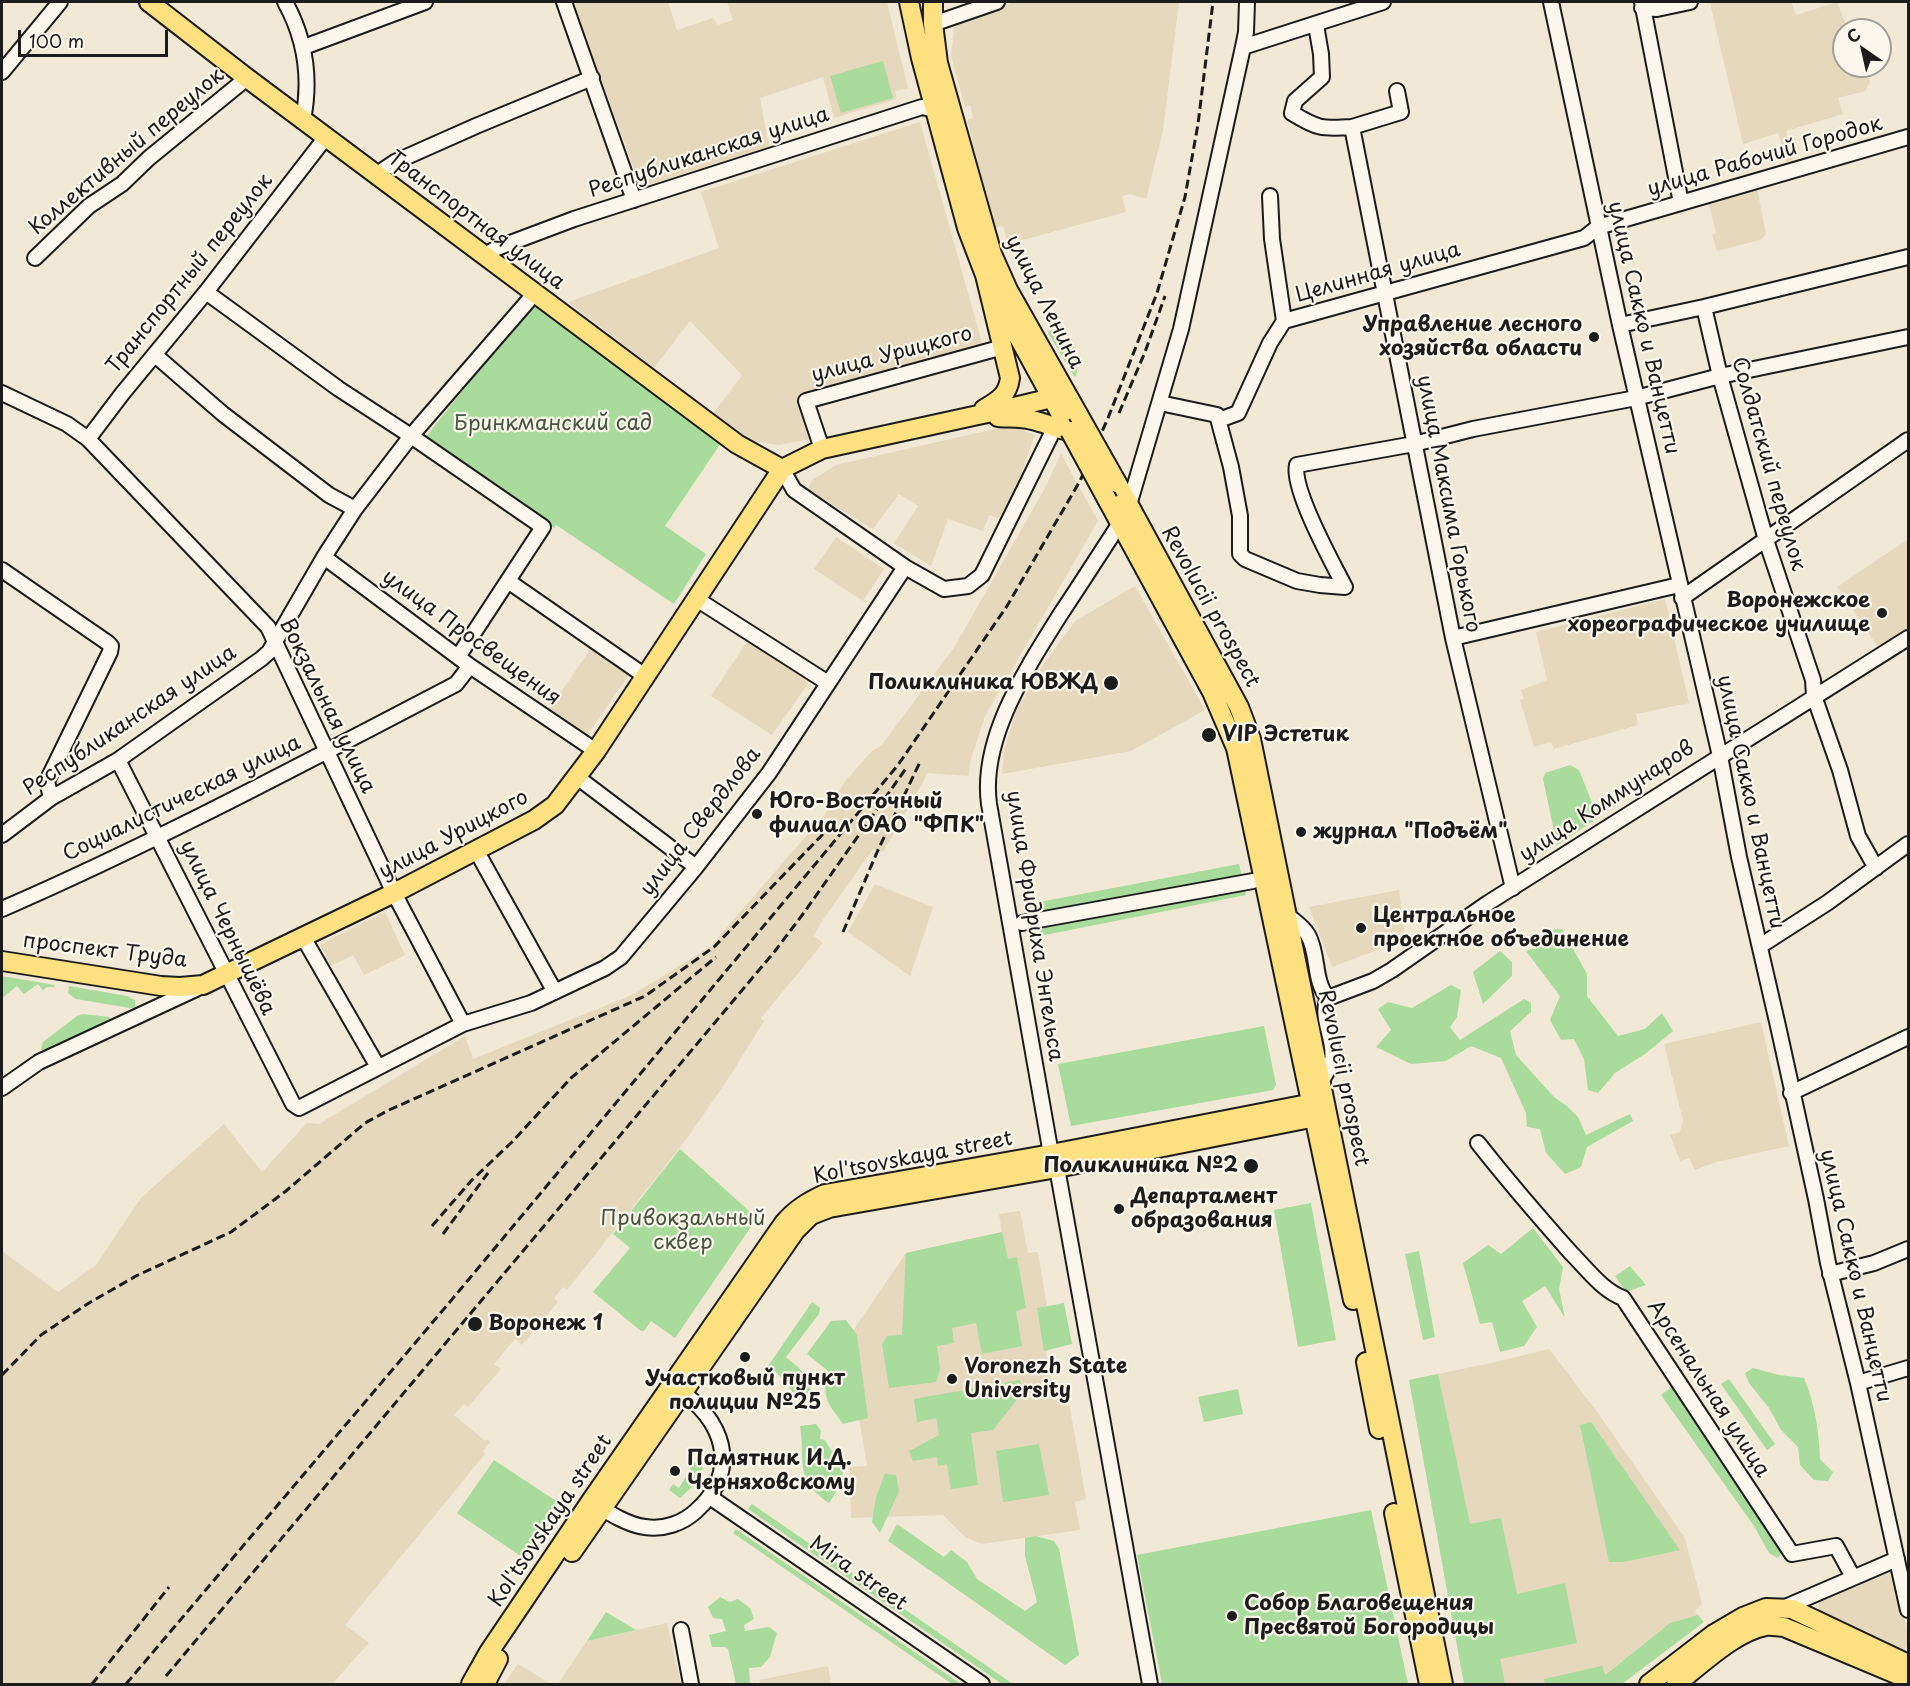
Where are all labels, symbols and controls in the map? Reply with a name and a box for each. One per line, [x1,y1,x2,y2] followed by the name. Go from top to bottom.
[21,18,171,56] scale bar
[1832,18,1892,78] north arrow
[1841,21,1865,48] text: С
[29,27,84,54] text: 100 m
[25,63,229,241] street label: Коллективный переулок
[586,102,832,204] street label: Республиканская улица
[1645,111,1885,203] street label: улица Рабочий Городок
[383,146,569,296] street label: Транспортная улица
[102,169,278,379] street label: Транспортный переулок
[1602,199,1684,457] street label: улица Сакко и Ванцетти
[999,231,1089,373] street label: улица Ленина
[1293,237,1463,309] street label: Целинная улица
[1363,312,1582,362] place label: Управление лесного хозяйства области
[809,321,975,389] street label: улица Урицкого
[1587,330,1601,344] marker: Управление лесного хозяйства области
[1725,354,1811,574] street label: Солдатский переулок
[1411,373,1485,635] street label: улица Максима Горького
[454,411,652,437] park label: Бринкманский сад
[1155,522,1265,692] street label: Revolucii prospect
[377,565,565,711] street label: улица Просвещения
[1568,588,1870,638] place label: Воронежское хореографическое училище
[1875,606,1889,620] marker: Воронежское хореографическое училище
[274,614,380,798] street label: Вокзальная улица
[19,640,241,802] street label: Республиканская улица
[868,670,1098,696] place label: Поликлиника ЮВЖД
[1711,673,1789,931] street label: улица Сакко и Ванцетти
[1102,674,1120,692] marker: Поликлиника ЮВЖД
[1222,722,1349,748] place label: VIP Эстетик
[1200,726,1218,744] marker: VIP Эстетик
[59,730,305,868] street label: Социалистическая улица
[1515,736,1699,868] street label: улица Коммунаров
[635,743,767,901] street label: улица Свердлова
[375,785,533,885] street label: улица Урицкого
[769,789,984,839] place label: Юго-Восточный филиал ОАО "ФПК"
[1000,789,1068,1063] street label: улица Фридриха Энгельса
[750,807,764,821] marker: Юго-Восточный филиал ОАО "ФПК"
[1313,819,1508,845] place label: журнал "Подъём"
[1294,825,1308,839] marker: журнал "Подъём"
[174,837,280,1019] street label: улица Чернышёва
[1373,903,1629,953] place label: Центральное проектное объединение
[1354,921,1368,935] marker: Центральное проектное объединение
[22,928,188,974] street label: проспект Труда
[1312,987,1374,1169] street label: Revolucii prospect
[811,1126,1015,1190] street label: Kol'tsovskaya street
[1814,1147,1896,1405] street label: улица Сакко и Ванцетти
[1043,1153,1238,1179] place label: Поликлиника №2
[1242,1157,1260,1175] marker: Поликлиника №2
[1131,1184,1277,1234] place label: Департамент образования
[1112,1202,1126,1216] marker: Департамент образования
[600,1206,766,1256] park label: Привокзальный сквер
[1641,1296,1775,1482] street label: Арсенальная улица
[488,1311,603,1337] place label: Воронеж 1
[466,1315,484,1333] marker: Воронеж 1
[738,1350,752,1364] marker: Участковый пункт полиции №25
[964,1354,1127,1404] place label: Voronezh State University
[645,1366,845,1416] place label: Участковый пункт полиции №25
[945,1372,959,1386] marker: Voronezh State University
[484,1430,618,1612] street label: Kol'tsovskaya street
[687,1446,855,1496] place label: Памятник И.Д. Черняховскому
[668,1464,682,1478] marker: Памятник И.Д. Черняховскому
[804,1531,912,1617] street label: Mira street
[1244,1591,1494,1641] place label: Собор Благовещения Пресвятой Богородицы
[1225,1609,1239,1623] marker: Собор Благовещения Пресвятой Богородицы

